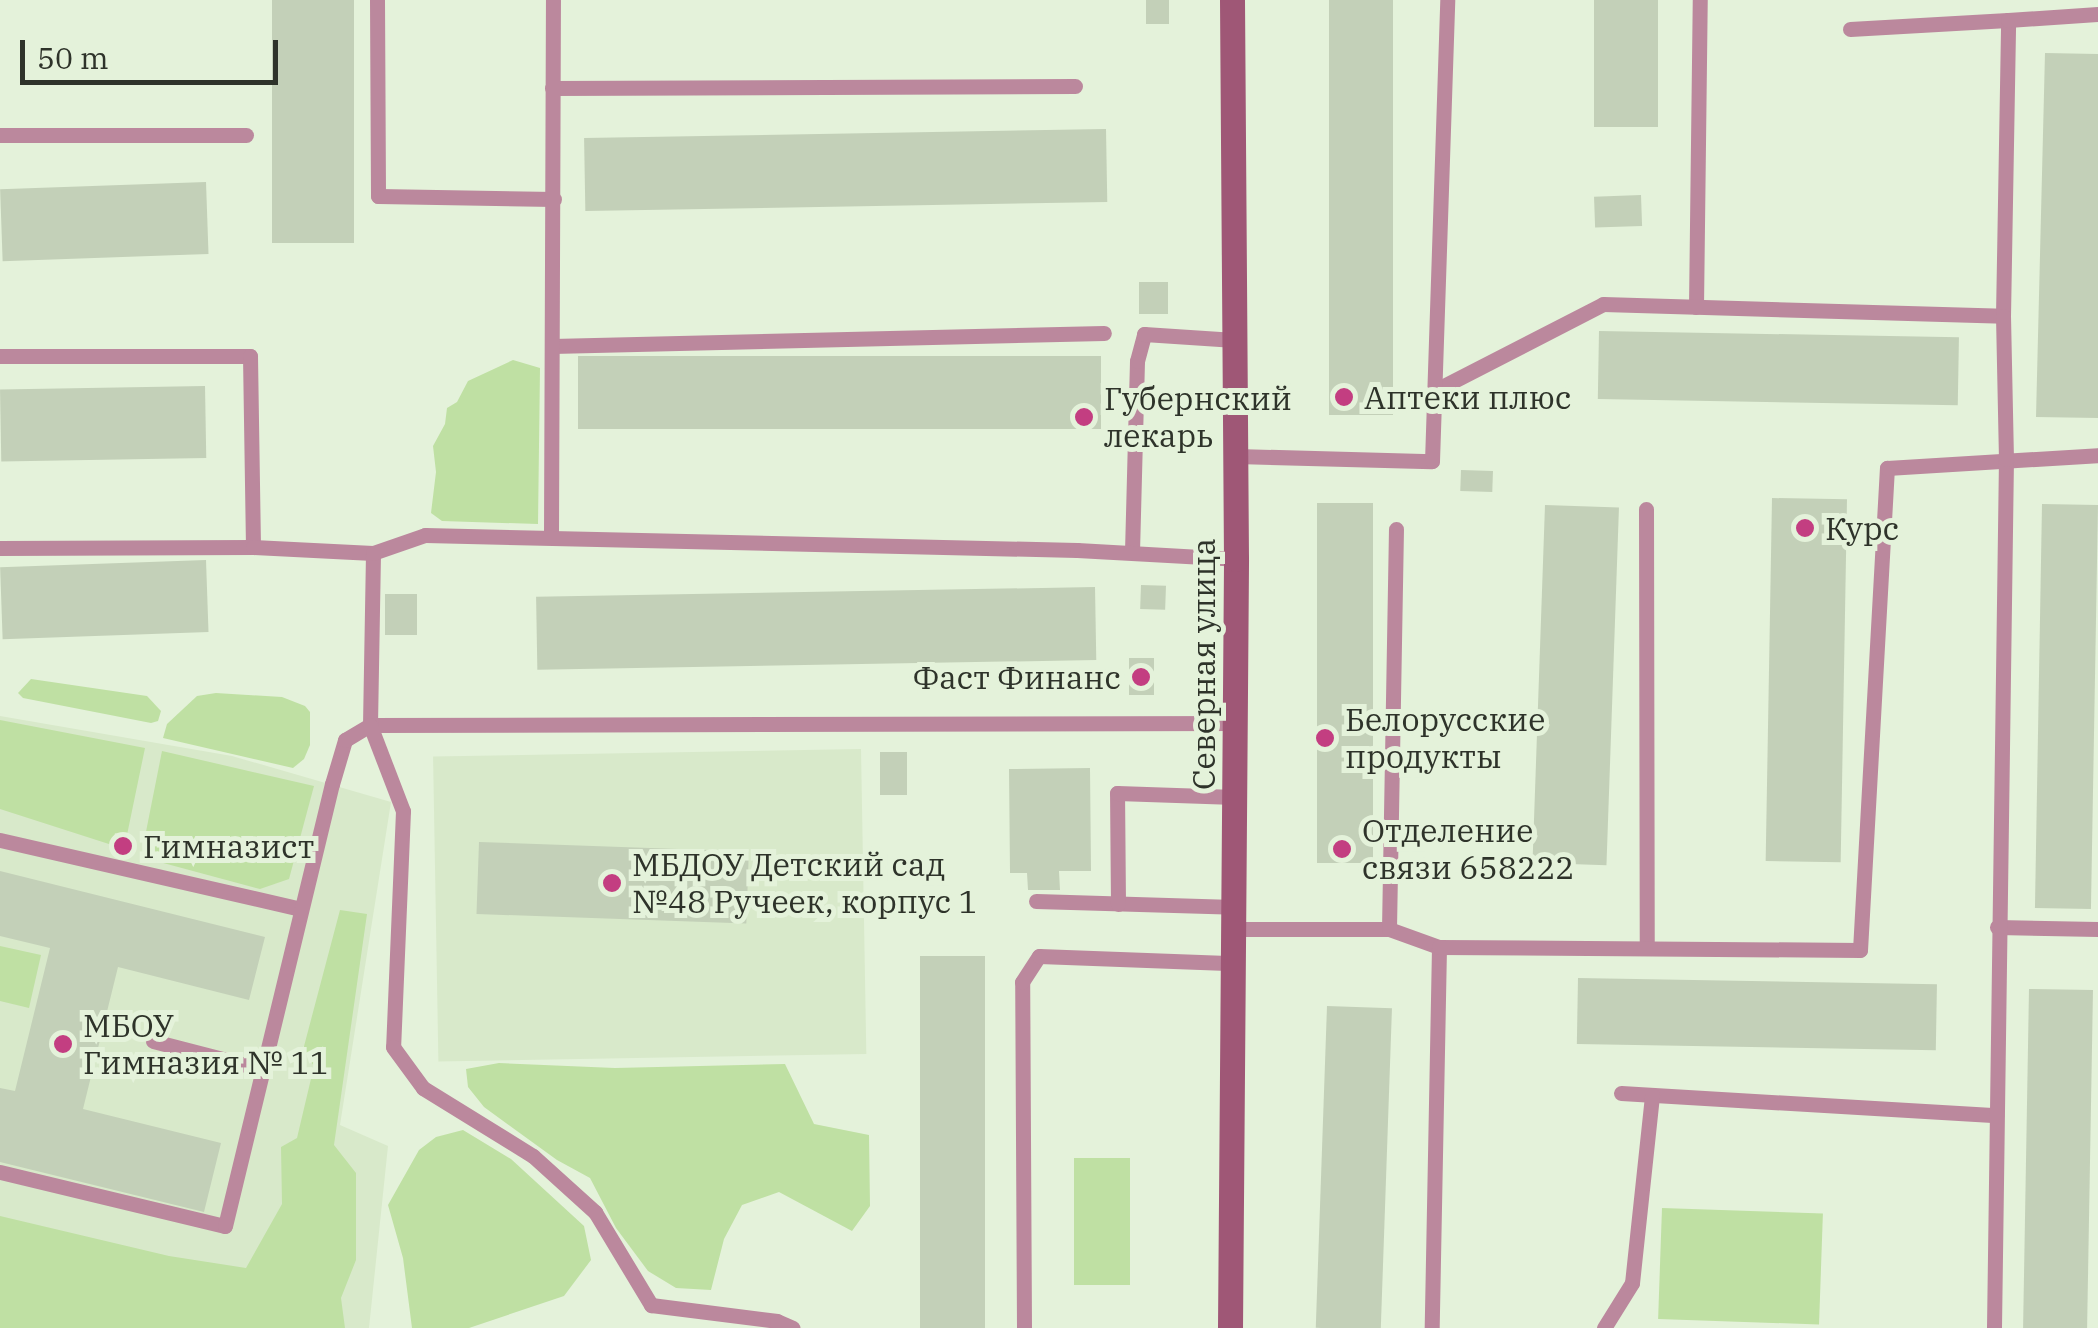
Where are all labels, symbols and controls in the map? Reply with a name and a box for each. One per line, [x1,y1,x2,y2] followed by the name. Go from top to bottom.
[25,20,282,82] scale bar
[37,38,109,77] text: 50 m
[1364,378,1572,416] place label: Аптеки плюс
[1104,380,1292,455] place label: Губернский лекарь
[1333,386,1355,408] marker: Аптеки плюс
[1073,406,1095,428] marker: Губернский лекарь
[1825,509,1899,547] place label: Курс
[1794,517,1816,539] marker: Курс
[1184,538,1222,790] street label: Северная улица
[913,658,1121,696] place label: Фаст Финанс
[1130,666,1152,688] marker: Фаст Финанс
[1345,701,1545,776] place label: Белорусские продукты
[1314,727,1336,749] marker: Белорусские продукты
[1362,812,1575,887] place label: Отделение связи 658222
[143,827,315,865] place label: Гимназист
[112,835,134,857] marker: Гимназист
[1331,838,1353,860] marker: Отделение связи 658222
[632,846,978,921] place label: МБДОУ Детский сад №48 Ручеек, корпус 1
[601,872,623,894] marker: МБДОУ Детский сад №48 Ручеек, корпус 1
[83,1007,329,1082] place label: МБОУ Гимназия № 11
[52,1033,74,1055] marker: МБОУ Гимназия № 11

